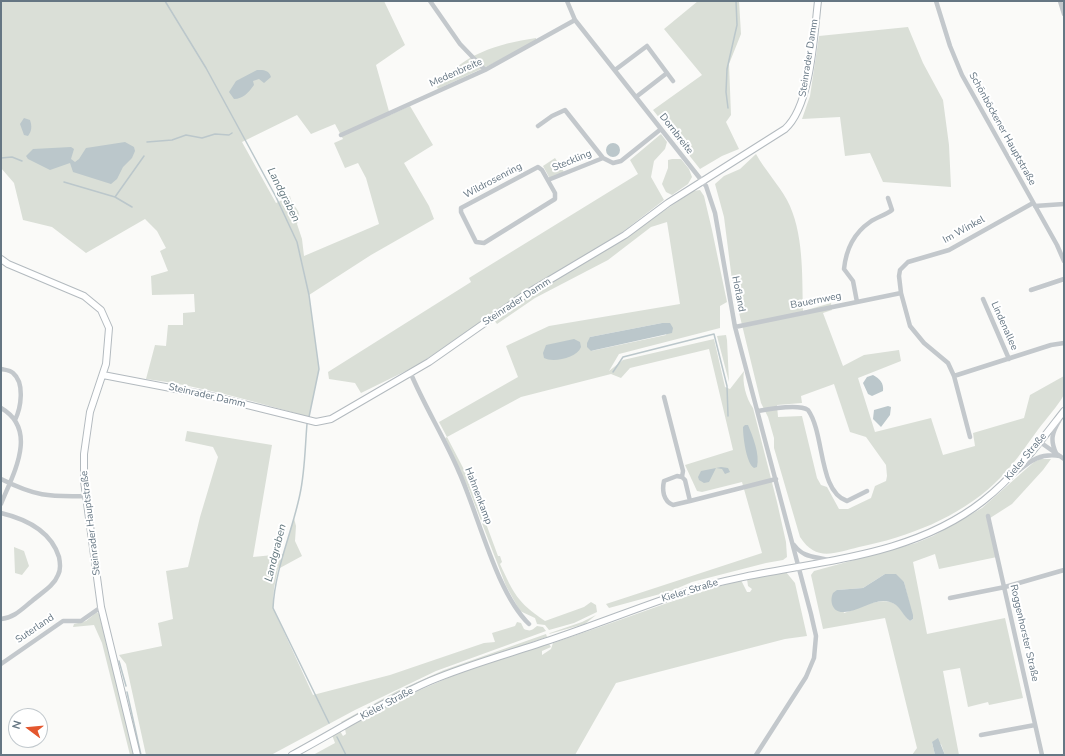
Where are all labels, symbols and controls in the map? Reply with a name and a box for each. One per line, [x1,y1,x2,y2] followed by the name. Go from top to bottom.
[797,18,821,98] street label: Steinrader Damm
[428,56,484,90] street label: Medenbreite
[966,70,1038,188] street label: Schönböckener Hauptstraße
[656,111,696,157] street label: Dornbreite
[551,148,593,174] street label: Steckling
[462,161,524,201] street label: Wildrosenring
[264,166,302,224] water label: Landgraben
[941,214,987,246] street label: Im Winkel
[481,275,553,329] street label: Steinrader Damm
[729,275,747,313] street label: Hofland
[789,290,843,312] street label: Bauernweg
[988,300,1020,352] street label: Lindenallee
[167,381,247,411] street label: Steinrader Damm
[1003,431,1049,483] street label: Kieler Straße
[462,466,494,526] street label: Hahnenkamp
[79,470,103,576] street label: Steinrader Hauptstraße
[262,523,290,583] water label: Landgraben
[660,577,720,605] street label: Kieler Straße
[1007,583,1041,683] street label: Roggenhorster Straße
[13,612,57,646] street label: Suterland
[358,685,416,723] street label: Kieler Straße
[8,708,48,748] north arrow
[9,719,25,731] text: N

